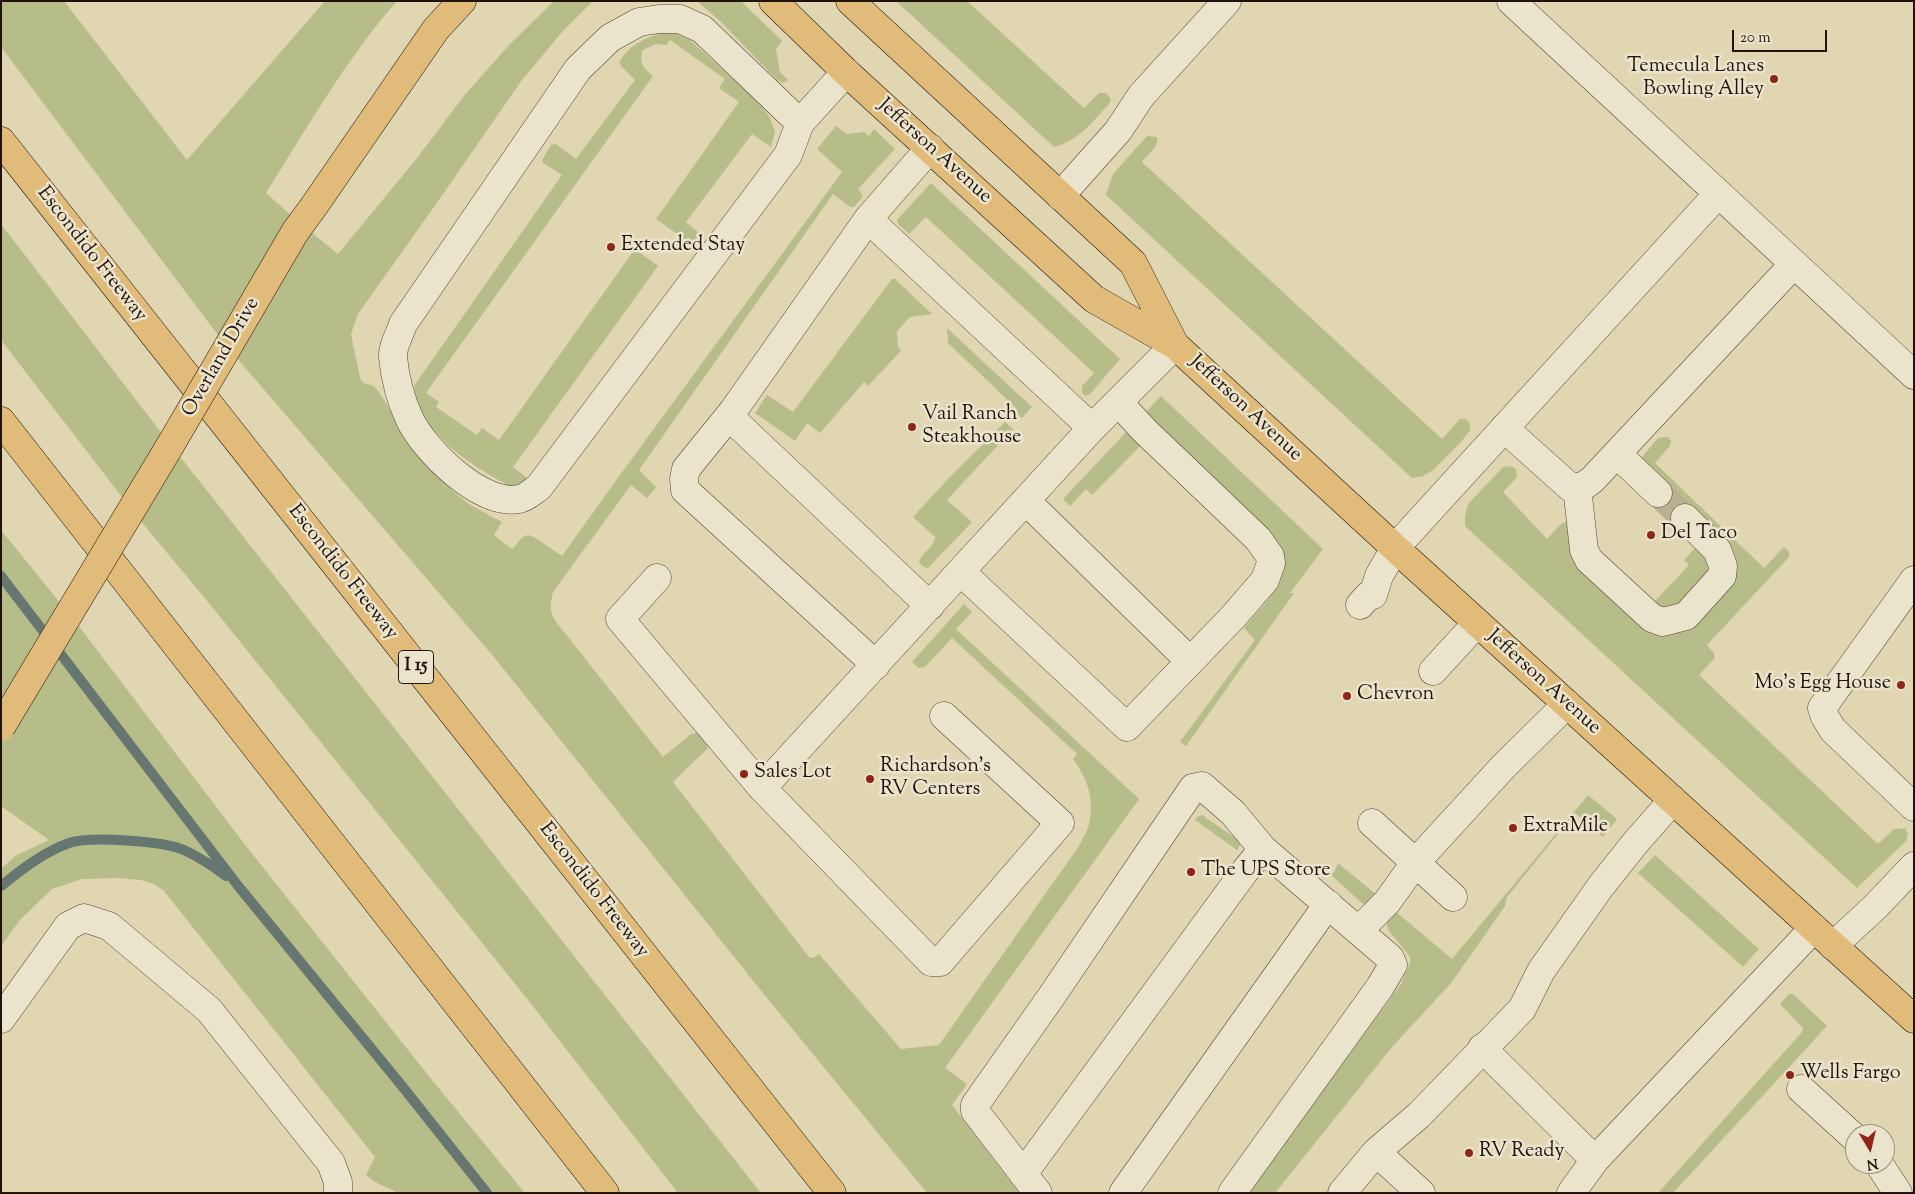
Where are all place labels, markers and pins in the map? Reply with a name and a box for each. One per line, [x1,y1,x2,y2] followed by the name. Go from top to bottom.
[1627,56,1764,103] place label: Temecula Lanes Bowling Alley
[1768,73,1780,85] marker: Temecula Lanes Bowling Alley
[621,235,745,259] place label: Extended Stay
[605,241,617,253] marker: Extended Stay
[922,404,1021,451] place label: Vail Ranch Steakhouse
[906,421,918,433] marker: Vail Ranch Steakhouse
[1661,523,1737,547] place label: Del Taco
[1645,529,1657,541] marker: Del Taco
[1755,673,1891,697] place label: Mo's Egg House
[1895,679,1907,691] marker: Mo's Egg House
[1357,684,1434,708] place label: Chevron
[1341,690,1353,702] marker: Chevron
[880,756,991,803] place label: Richardson's RV Centers
[754,762,832,786] place label: Sales Lot
[738,768,750,780] marker: Sales Lot
[864,773,876,785] marker: Richardson's RV Centers
[1523,816,1608,840] place label: ExtraMile
[1507,822,1519,834] marker: ExtraMile
[1201,860,1330,884] place label: The UPS Store
[1185,866,1197,878] marker: The UPS Store
[1800,1063,1901,1087] place label: Wells Fargo
[1784,1069,1796,1081] marker: Wells Fargo
[1479,1141,1564,1165] place label: RV Ready
[1463,1147,1475,1159] marker: RV Ready

